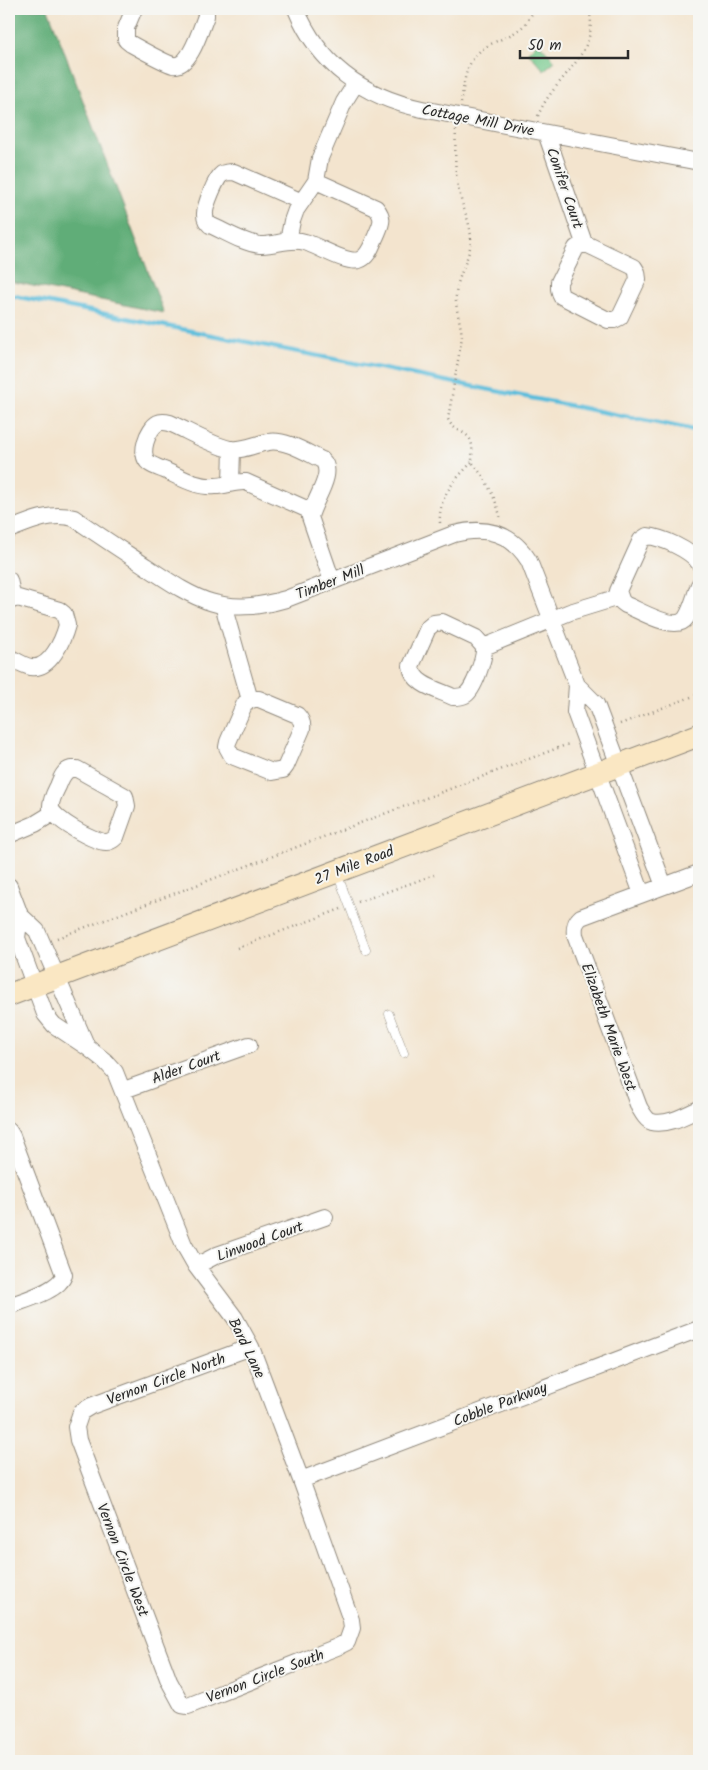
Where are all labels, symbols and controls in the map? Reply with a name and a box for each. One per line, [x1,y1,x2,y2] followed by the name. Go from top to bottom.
[520,28,628,60] scale bar
[528,34,562,58] text: 50 m
[419,98,536,144] street label: Cottage Mill Drive
[539,144,589,232] street label: Conifer Court
[292,559,369,607] street label: Timber Mill
[311,840,398,892] street label: 27 Mile Road
[574,960,642,1095] street label: Elizabeth Marie West
[149,1044,224,1091] street label: Alder Court
[214,1215,307,1269] street label: Linwood Court
[221,1314,271,1383] street label: Bard Lane
[104,1347,229,1413] street label: Vernon Circle North
[450,1376,552,1434] street label: Cobble Parkway
[89,1500,155,1621] street label: Vernon Circle West
[203,1643,328,1711] street label: Vernon Circle South

